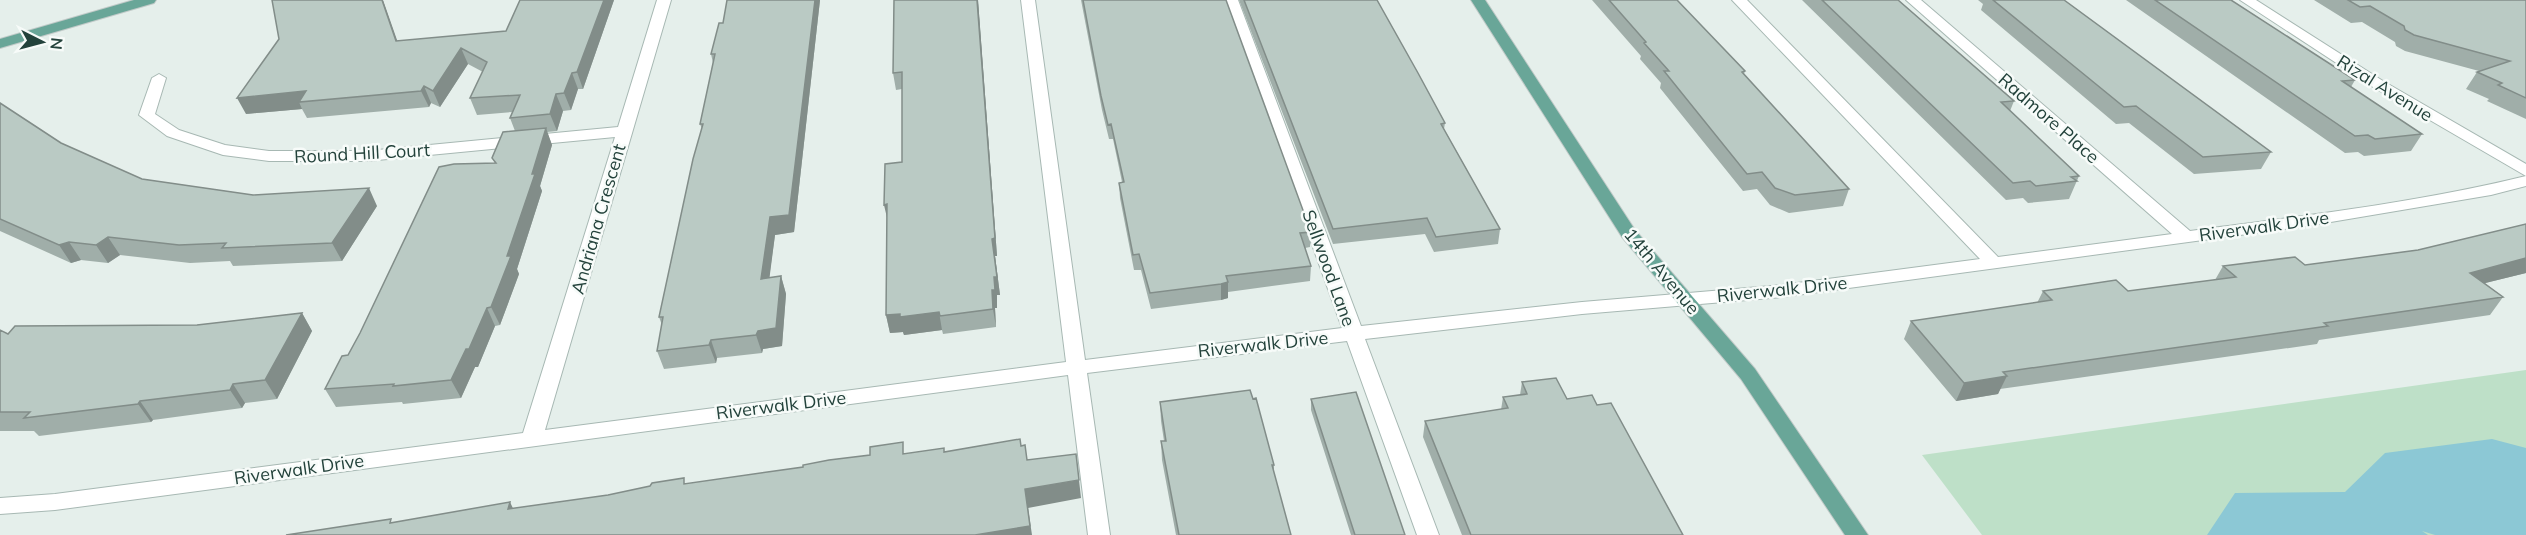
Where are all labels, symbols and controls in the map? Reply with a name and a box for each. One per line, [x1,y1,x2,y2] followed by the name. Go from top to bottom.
[12,12,72,72] north arrow
[46,37,67,51] text: N
[2333,50,2437,126] street label: Rizal Avenue
[1994,68,2104,168] street label: Radmore Place
[294,138,430,168] street label: Round Hill Court
[566,141,630,297] street label: Andriana Crescent
[2198,205,2330,247] street label: Riverwalk Drive
[1297,207,1361,329] street label: Sellwood Lane
[1619,223,1705,319] street label: 14th Avenue
[1716,271,1848,307] street label: Riverwalk Drive
[1197,326,1329,362] street label: Riverwalk Drive
[715,386,847,424] street label: Riverwalk Drive
[233,448,365,490] street label: Riverwalk Drive

